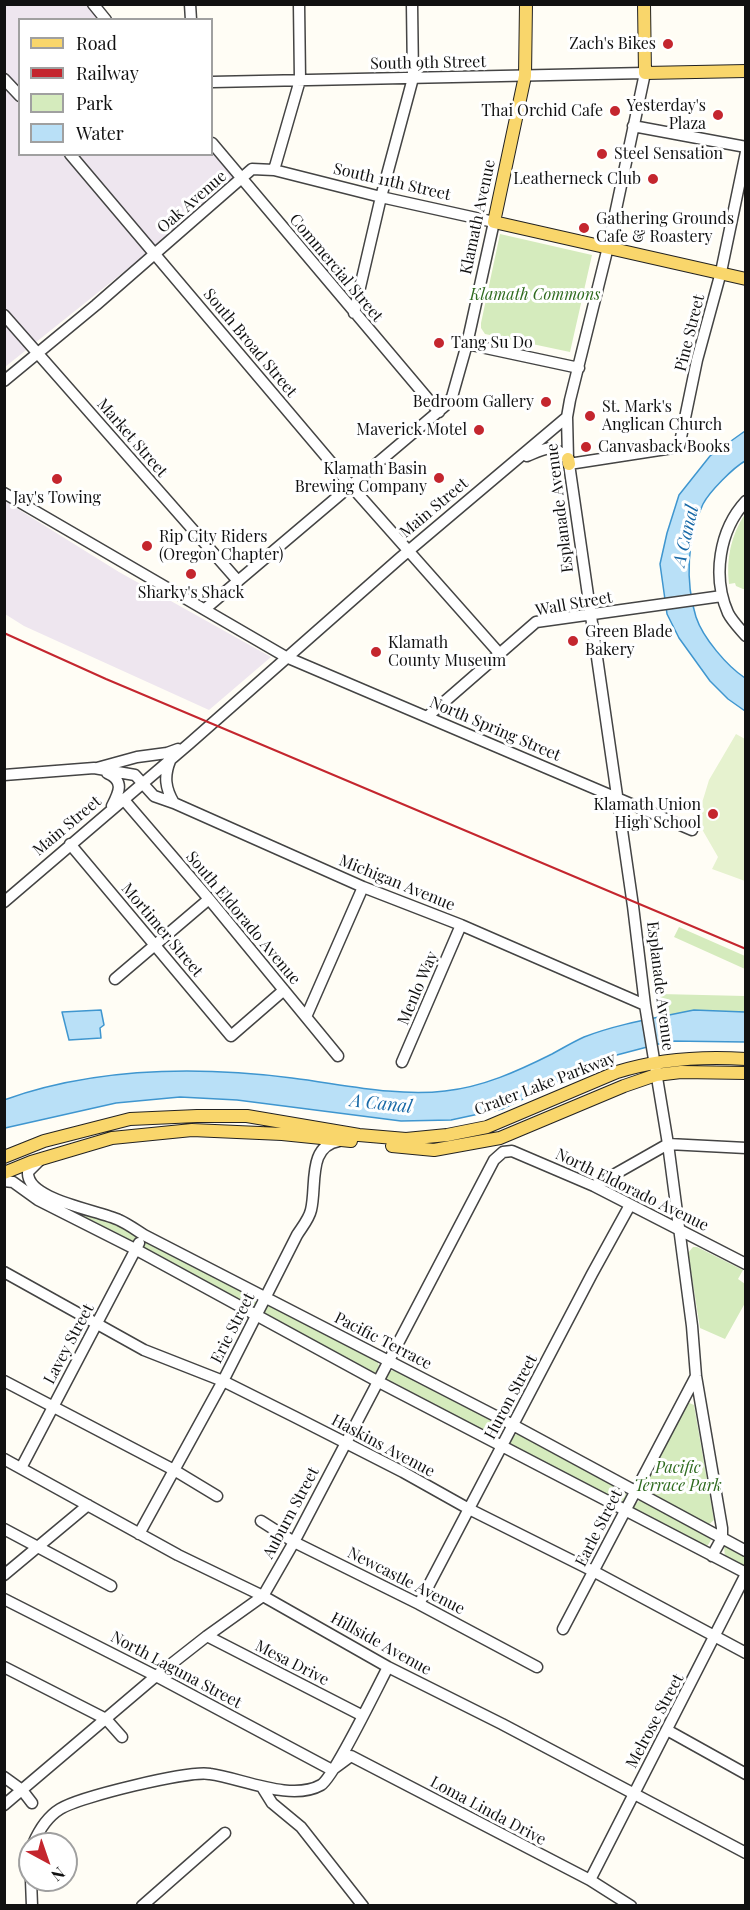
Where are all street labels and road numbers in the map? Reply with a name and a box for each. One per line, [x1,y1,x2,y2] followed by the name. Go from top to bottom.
[370,52,486,74] street label: South 9th Street
[456,158,500,276] street label: Klamath Avenue
[332,159,452,205] street label: South 11th Street
[153,167,231,237] street label: Oak Avenue
[285,210,387,326] street label: Commercial Street
[199,285,301,401] street label: South Broad Street
[671,293,709,373] street label: Pine Street
[93,395,171,481] street label: Market Street
[543,442,577,574] street label: Esplanade Avenue
[396,474,472,542] street label: Main Street
[534,588,614,620] street label: Wall Street
[427,693,563,765] street label: North Spring Street
[29,792,105,860] street label: Main Street
[182,848,304,988] street label: South Eldorado Avenue
[336,851,458,915] street label: Michigan Avenue
[117,879,207,981] street label: Mortimer Street
[643,920,677,1052] street label: Esplanade Avenue
[394,948,442,1028] street label: Menlo Way
[472,1048,618,1120] street label: Crater Lake Parkway
[552,1145,712,1235] street label: North Eldorado Avenue
[207,1290,259,1366] street label: Erie Street
[40,1301,98,1387] street label: Lavey Street
[331,1308,435,1374] street label: Pacific Terrace
[481,1351,541,1443] street label: Huron Street
[328,1411,438,1481] street label: Haskins Avenue
[259,1464,323,1562] street label: Auburn Street
[571,1486,627,1570] street label: Earle Street
[344,1543,468,1619] street label: Newcastle Avenue
[327,1608,435,1680] street label: Hillside Avenue
[107,1627,245,1713] street label: North Laguna Street
[252,1636,332,1690] street label: Mesa Drive
[622,1671,688,1771] street label: Melrose Street
[427,1772,549,1850] street label: Loma Linda Drive

